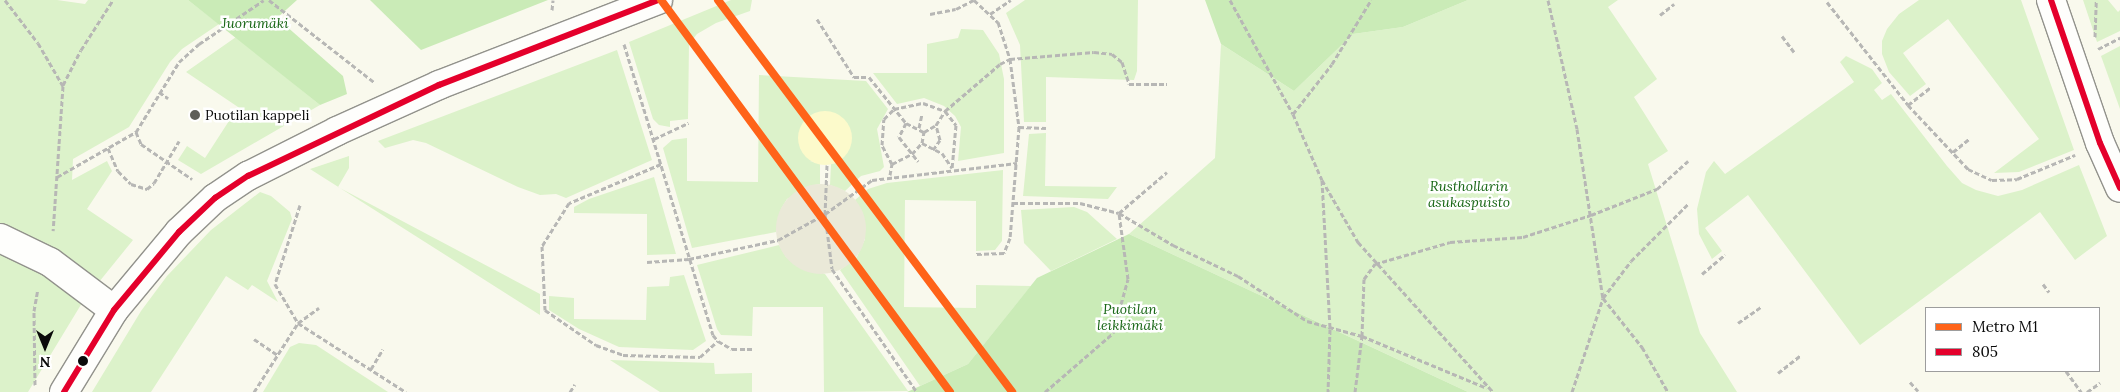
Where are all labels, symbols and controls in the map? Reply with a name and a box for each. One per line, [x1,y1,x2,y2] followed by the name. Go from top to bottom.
[221,15,289,31] park label: Juorumäki
[205,107,309,123] place label: Puotilan kappeli
[189,109,201,121] marker: Puotilan kappeli
[1428,178,1510,210] park label: Rusthollarin asukaspuisto
[1097,301,1163,334] park label: Puotilan leikkimäki
[1925,307,2100,372] legend
[1972,317,2038,336] text: Metro M1
[20,322,70,372] north arrow
[1972,342,1998,361] text: 805
[40,353,50,371] text: N
[78,356,88,366] unlabelled marker

